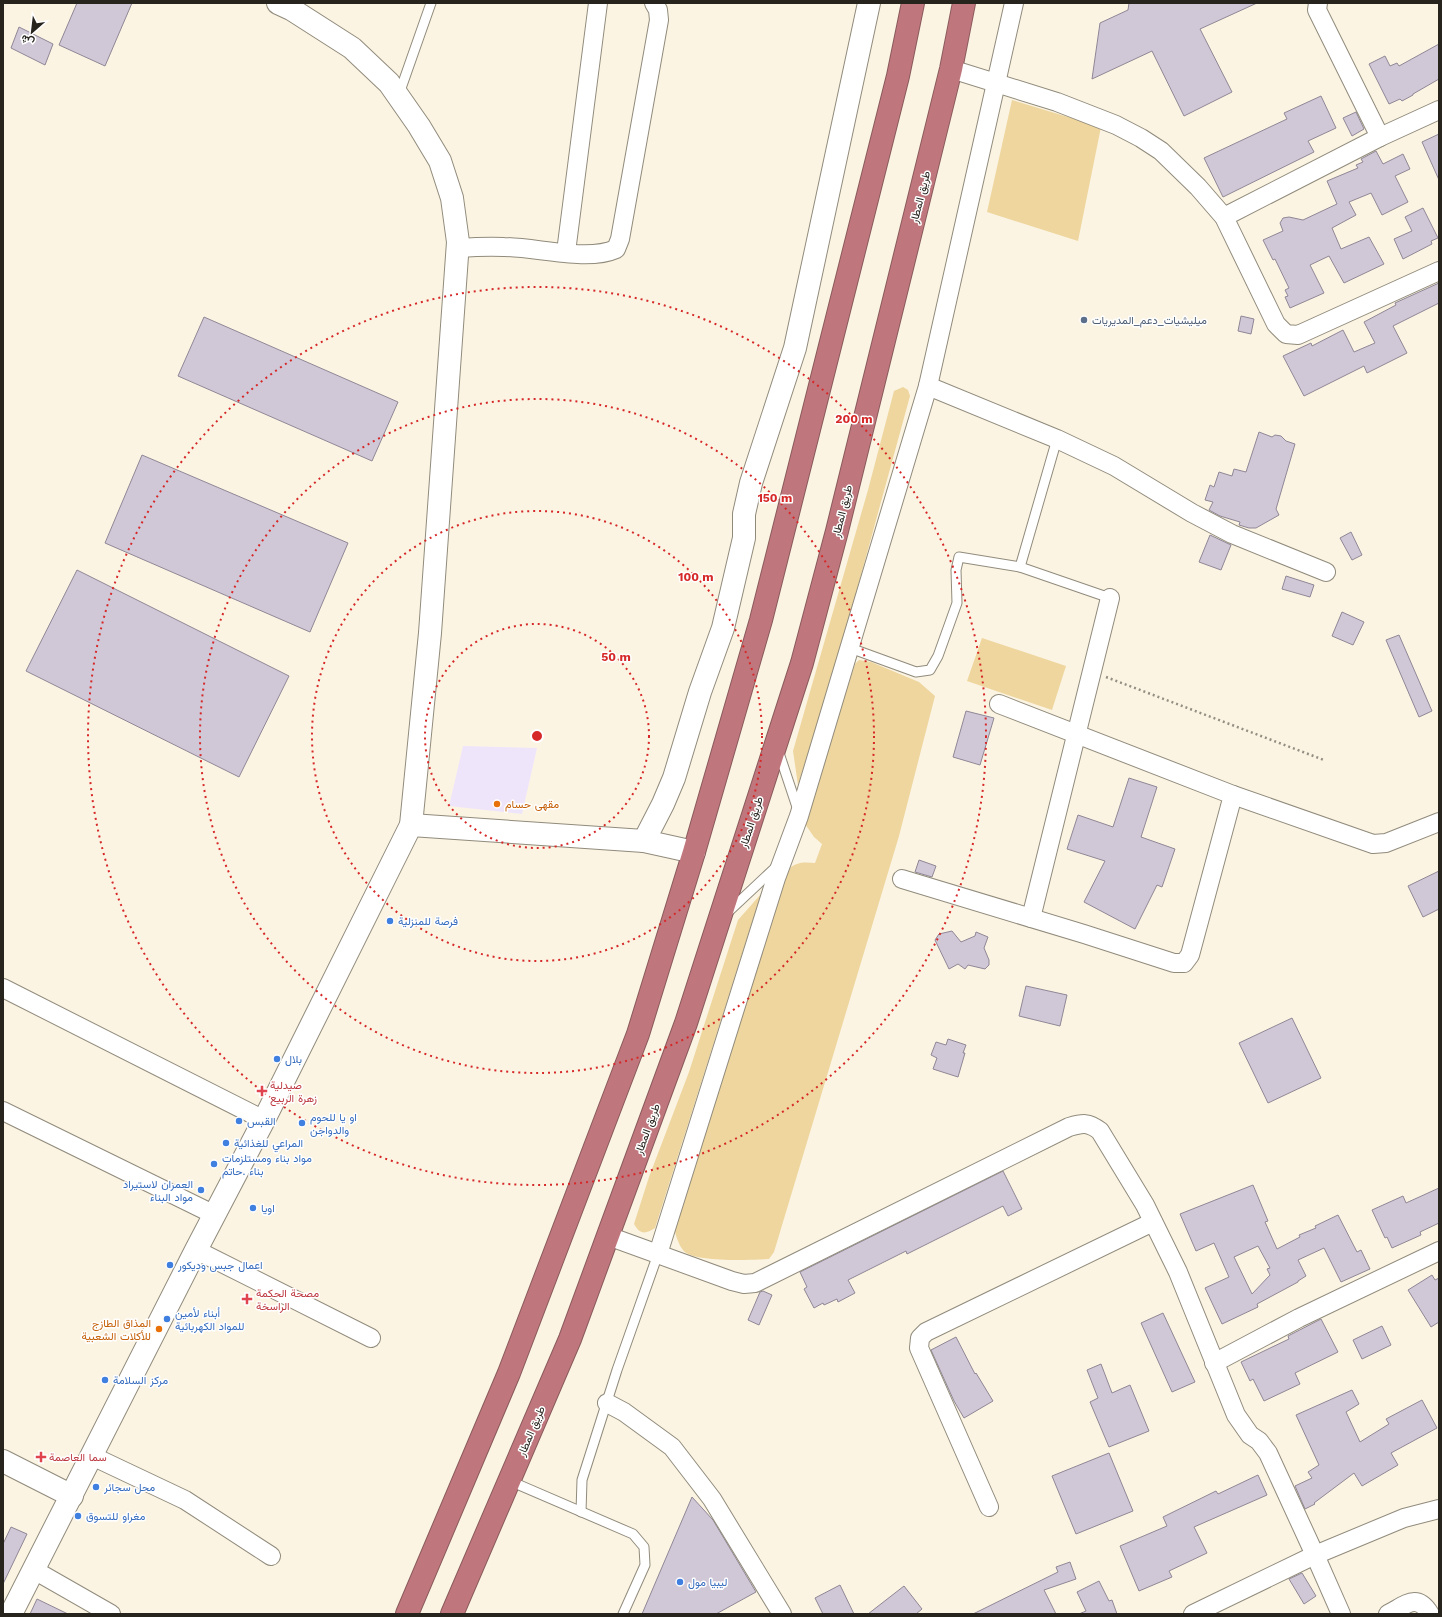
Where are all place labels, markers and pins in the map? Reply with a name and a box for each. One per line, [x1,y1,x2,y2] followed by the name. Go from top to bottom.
[1092,314,1207,328] place label: ميليشيات_دعم_المديريات
[1079,315,1089,325] marker: ميليشيات_دعم_المديريات
[530,729,544,743] centre of rings
[505,798,559,812] place label: مقهى حسام
[492,799,502,809] marker: مقهى حسام
[398,915,458,928] place label: فرصة للمنزلية
[385,916,395,926] marker: فرصة للمنزلية
[285,1053,302,1066] place label: بلال
[272,1054,282,1064] marker: بلال
[270,1079,317,1106] place label: صيدلية زهرة الربيع
[257,1086,267,1096] marker: صيدلية زهرة الربيع
[310,1111,357,1137] place label: او يا للحوم والدواجن
[247,1115,276,1128] place label: القبس
[234,1116,244,1126] marker: القبس
[297,1118,307,1128] marker: او يا للحوم والدواجن
[234,1137,303,1153] place label: المراعي للغذائية
[221,1138,231,1148] marker: المراعي للغذائية
[222,1152,312,1179] place label: مواد بناء ومستلزمات بناء .حاتم
[209,1159,219,1169] marker: مواد بناء ومستلزمات بناء .حاتم
[123,1178,193,1204] place label: العمران لاستيراد مواد البناء
[196,1185,206,1195] marker: العمران لاستيراد مواد البناء
[261,1202,275,1215] place label: اويا
[248,1203,258,1213] marker: اويا
[177,1259,263,1272] place label: اعمال جبس وديكور
[165,1260,175,1270] marker: اعمال جبس وديكور
[256,1287,319,1313] place label: مصحة الحكمة الراسخة
[241,1293,253,1305] marker: مصحة الحكمة الراسخة
[175,1307,244,1333] place label: أبناء لأمين للمواد الكهربائية
[162,1314,172,1324] marker: أبناء لأمين للمواد الكهربائية
[82,1317,151,1343] place label: المذاق الطازج للأكلات الشعبية
[154,1324,164,1334] marker: المذاق الطازج للأكلات الشعبية
[113,1374,168,1387] place label: مركز السلامة
[100,1375,110,1385] marker: مركز السلامة
[49,1451,107,1464] place label: سما العاصمة
[36,1452,46,1462] marker: سما العاصمة
[103,1481,155,1494] place label: محل سجائر
[91,1482,101,1492] marker: محل سجائر
[86,1510,145,1523] place label: مغراو للتسوق
[73,1511,83,1521] marker: مغراو للتسوق
[688,1576,727,1589] place label: ليبيا مول
[675,1577,685,1587] marker: ليبيا مول

